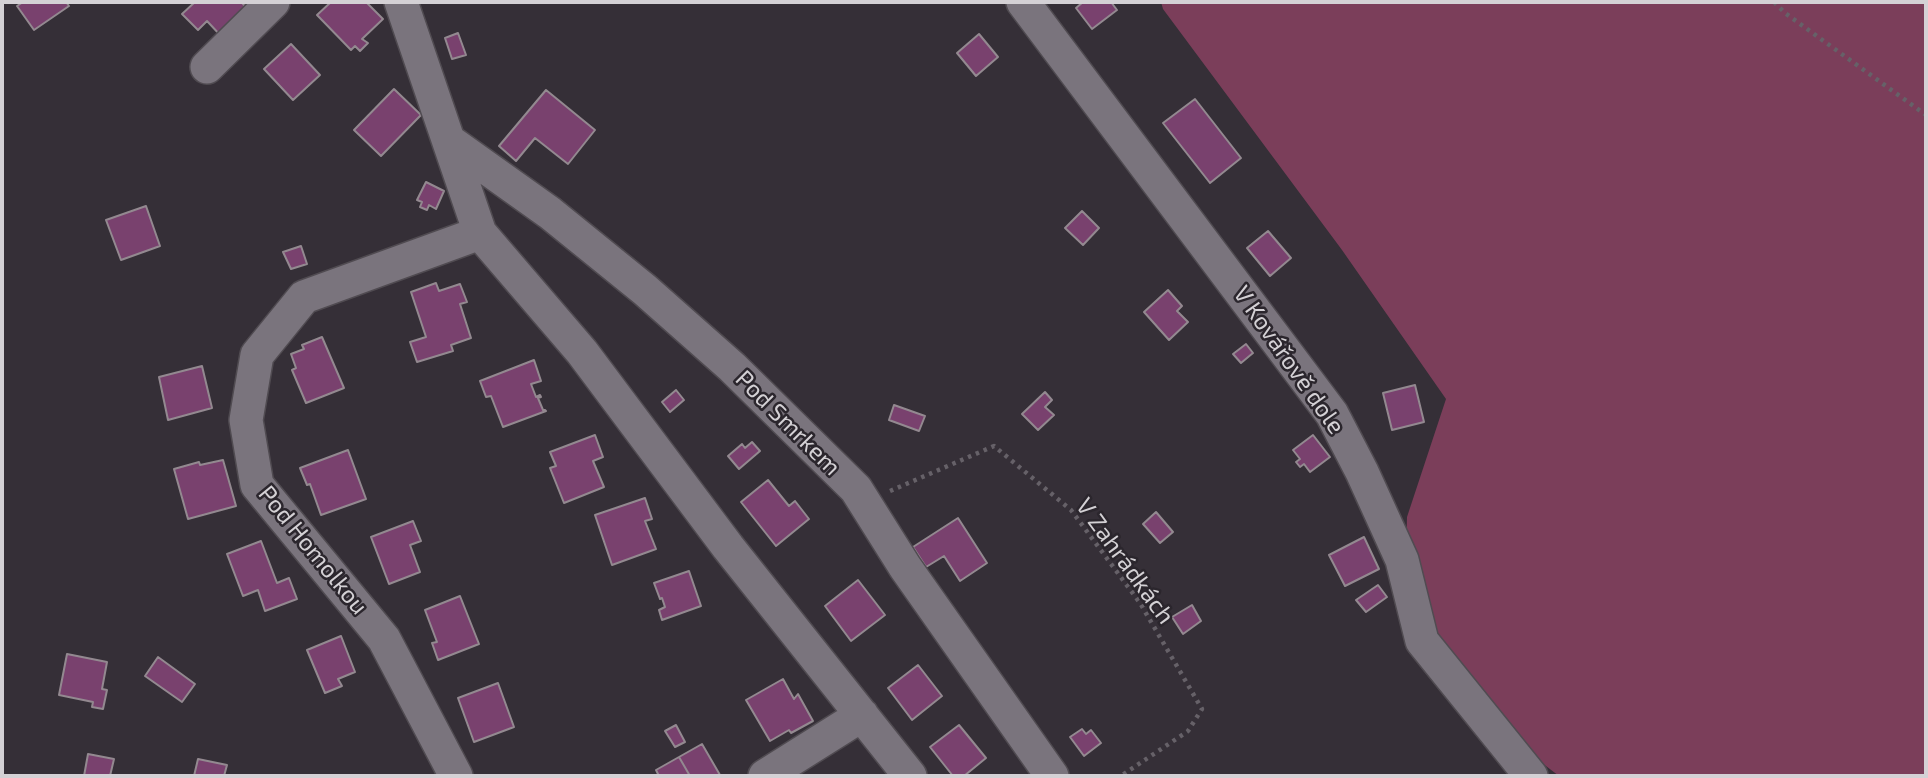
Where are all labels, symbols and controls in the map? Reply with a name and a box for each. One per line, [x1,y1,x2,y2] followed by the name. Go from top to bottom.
[1227,280,1351,440] street label: V Kovářově dole
[730,365,846,481] street label: Pod Smrkem
[252,480,374,620] street label: Pod Homolkou
[1070,493,1180,629] street label: V Zahrádkách

